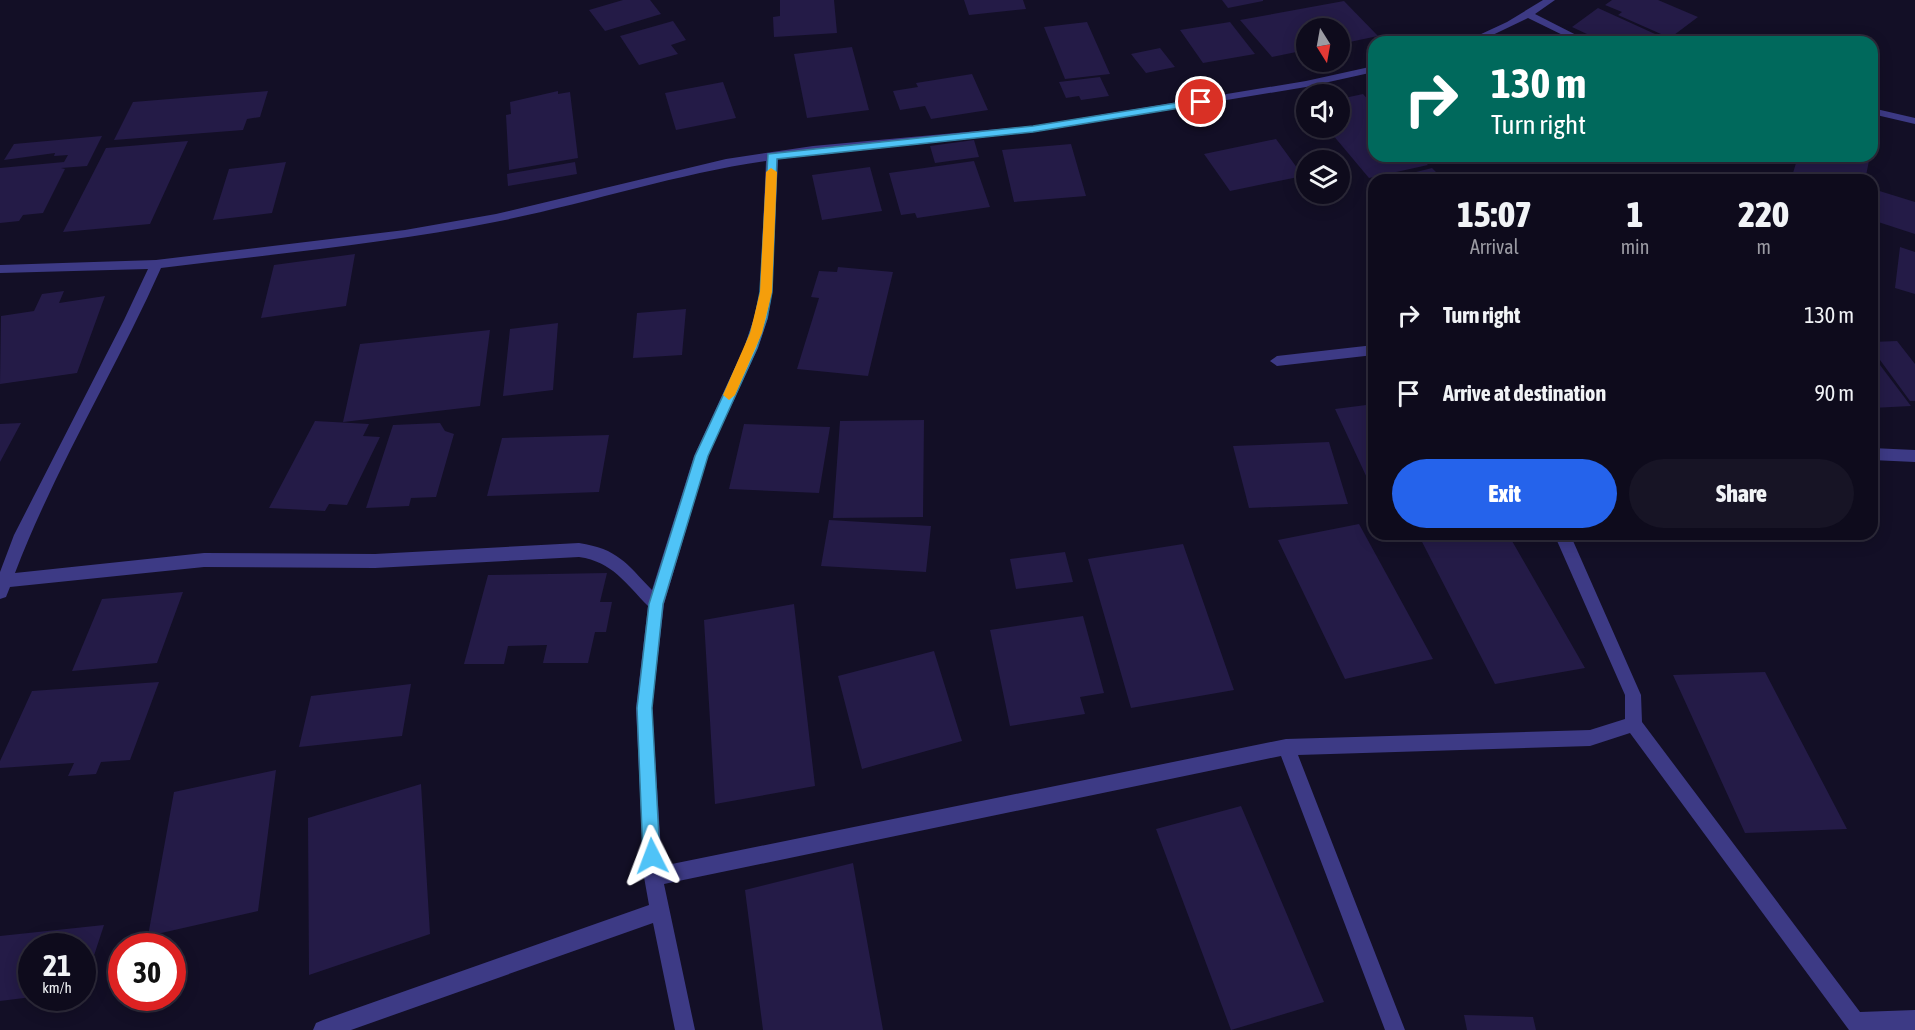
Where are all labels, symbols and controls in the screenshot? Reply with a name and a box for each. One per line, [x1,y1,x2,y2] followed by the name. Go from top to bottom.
[1296,18,1350,72] north arrow
[1296,18,1350,204] map controls
[1491,59,1586,107] text: 130 m
[1392,60,1470,138] icon: right
[1175,76,1226,127] pin
[1296,84,1350,138] button: sound
[1184,85,1217,118] icon: arrive
[1491,109,1586,140] text: Turn right
[1296,150,1350,204] button: layers
[1457,193,1532,235] text: 15:07
[1627,193,1643,235] text: 1
[1738,193,1789,235] text: 220
[1470,235,1519,258] text: Arrival
[1621,235,1649,258] text: min
[1756,235,1771,258] text: m
[1392,299,1425,332] icon: right
[1443,302,1520,328] text: Turn right
[1804,302,1854,328] text: 130 m
[1392,377,1425,410] icon: arrive
[1443,380,1606,406] text: Arrive at destination
[1814,380,1854,406] text: 90 m
[1392,459,1617,528] button: Exit
[1629,459,1854,528] button: Share
[620,824,684,888] position arrow
[108,933,186,1011] speed limit sign: 30
[43,948,71,982] text: 21
[42,979,72,996] text: km/h

